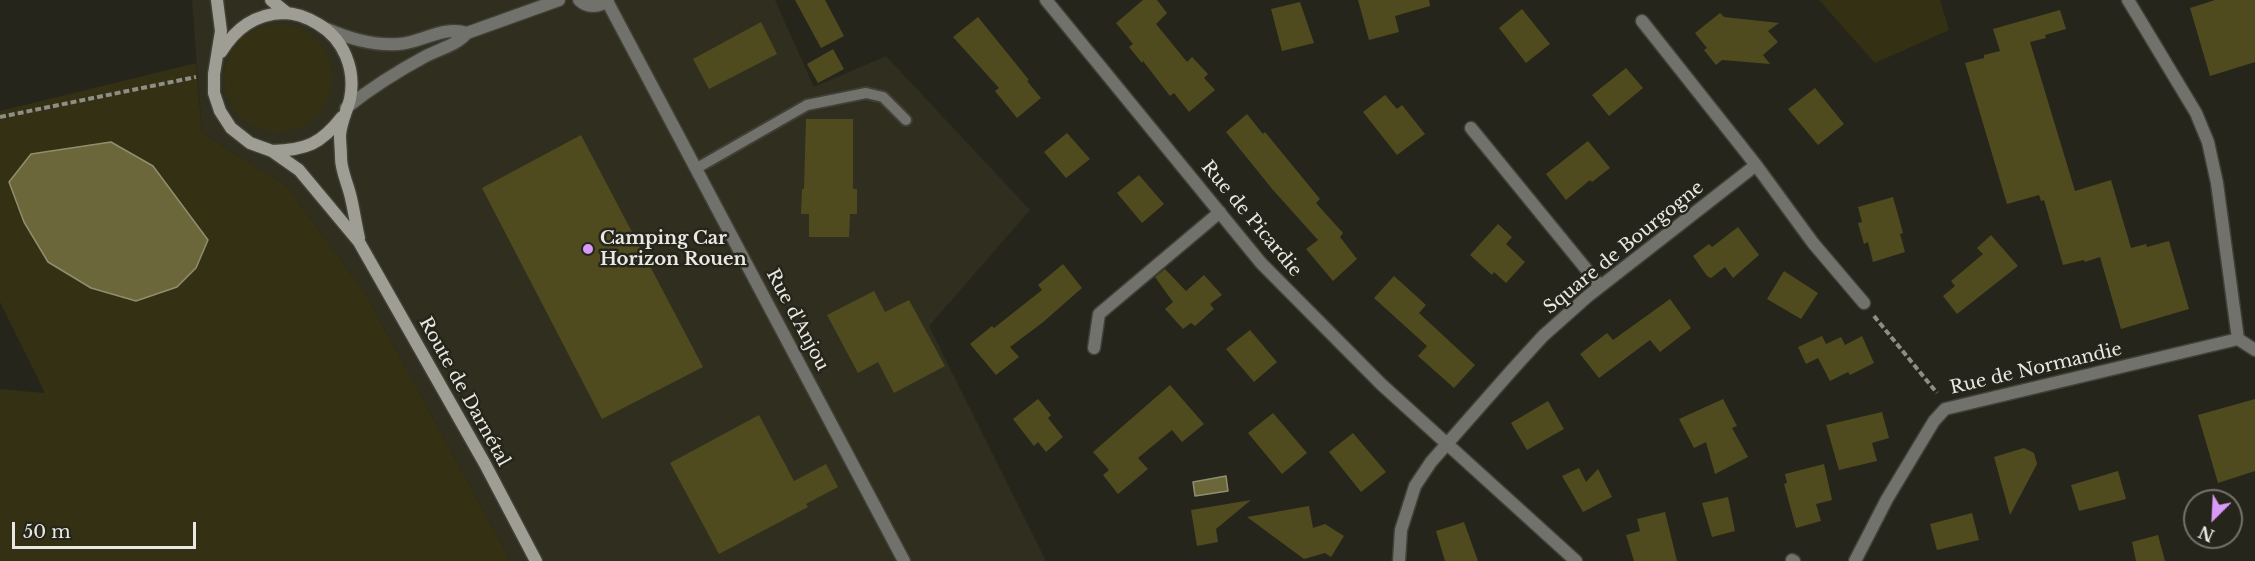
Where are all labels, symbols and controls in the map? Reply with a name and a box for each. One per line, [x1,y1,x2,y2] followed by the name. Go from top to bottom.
[1196,157,1306,281] street label: Rue de Picardie
[1540,177,1708,319] street label: Square de Bourgogne
[600,228,747,270] place label: Camping Car Horizon Rouen
[581,242,595,256] marker: Camping Car Horizon Rouen
[761,265,833,375] street label: Rue d'Anjou
[414,314,514,470] street label: Route de Darnétal
[1948,339,2124,399] street label: Rue de Normandie
[2183,489,2243,549] north arrow
[15,510,200,548] scale bar
[23,521,71,543] text: 50 m
[2196,521,2217,546] text: N

